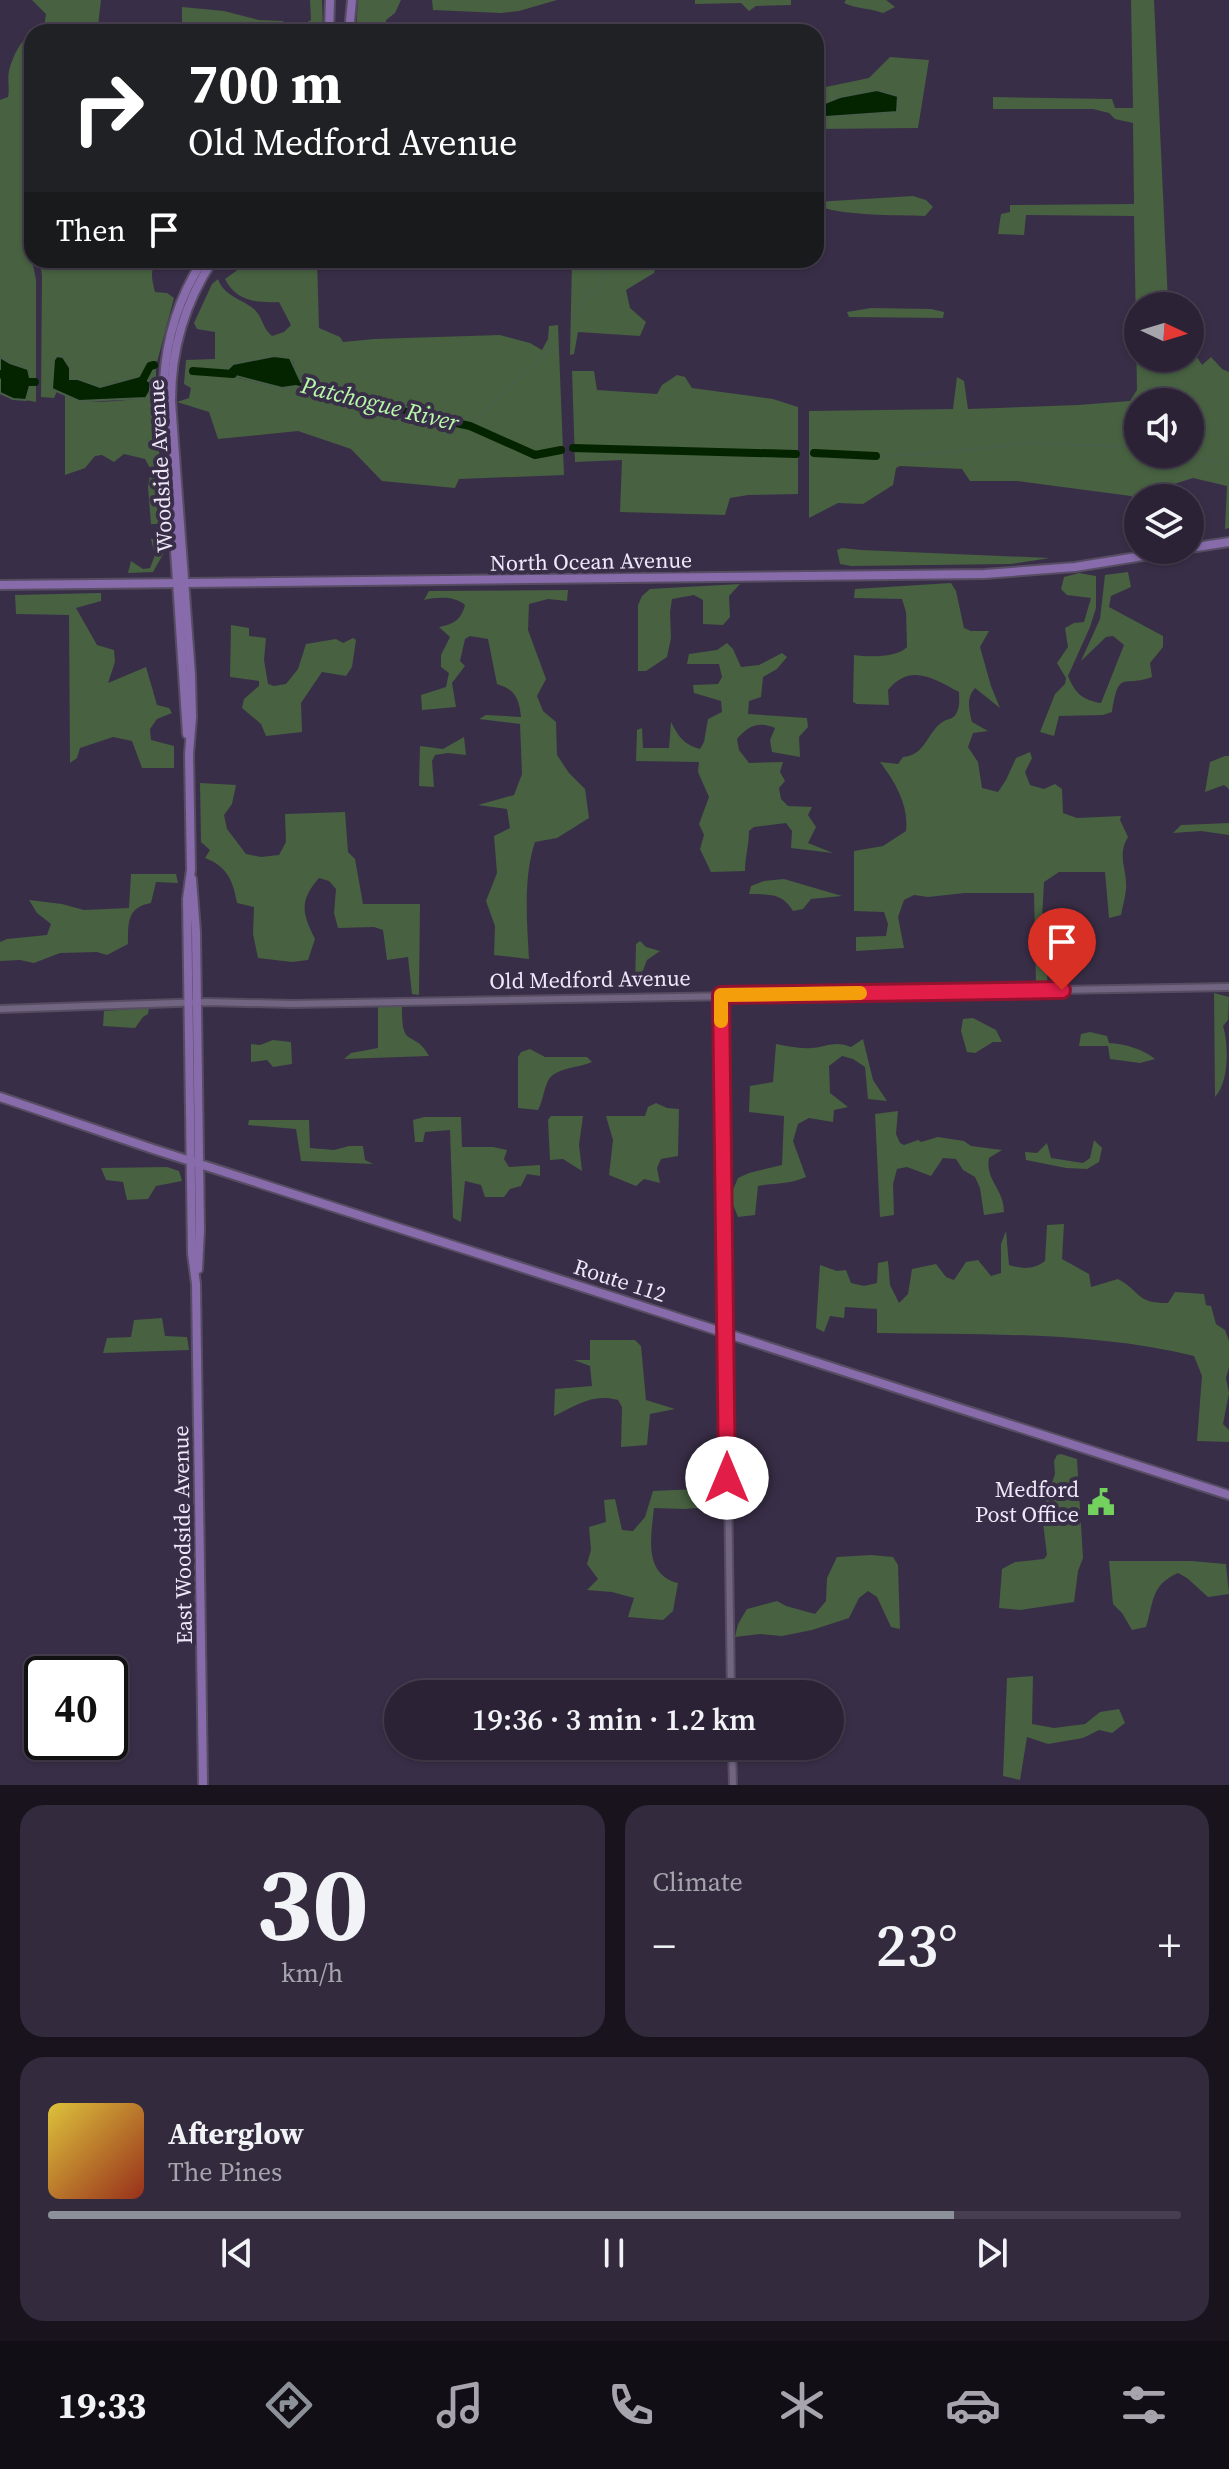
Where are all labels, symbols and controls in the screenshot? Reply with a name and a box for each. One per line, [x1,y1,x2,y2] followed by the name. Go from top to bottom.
[188,45,342,122] text: 700 m
[56,56,160,160] icon: right
[188,118,517,167] text: Old Medford Avenue
[142,208,186,252] icon: arrive
[56,210,126,251] text: Then
[1124,292,1204,372] north arrow
[1124,292,1204,564] map controls
[297,368,464,439] water label: Patchogue River
[140,379,180,553] street label: Woodside Avenue
[1124,388,1204,468] button: sound
[1124,484,1204,564] button: layers
[490,544,692,578] street label: North Ocean Avenue
[1028,908,1096,990] pin
[1040,920,1084,964] icon: arrive
[489,962,691,996] street label: Old Medford Avenue
[570,1251,670,1309] street label: Route 112
[165,1425,199,1645] street label: East Woodside Avenue
[685,1436,769,1520] position arrow
[975,1474,1080,1529] place label: Medford Post Office
[1086,1487,1116,1517] public building icon: Medford Post Office
[24,1656,128,1760] speed limit sign: 40
[472,1699,756,1740] text: 19:36 · 3 min · 1.2 km
[256,1831,369,1974] text: 30
[653,1864,743,1900] text: Climate
[876,1904,958,1986] text: 23°
[653,1915,676,1976] text: −
[1158,1915,1181,1976] text: +
[281,1955,343,1991] text: km/h
[168,2113,304,2154] text: Afterglow
[168,2154,282,2190] text: The Pines
[215,2231,259,2275] icon: previous
[592,2231,636,2275] icon: pause
[970,2231,1014,2275] icon: next
[261,2377,317,2433] icon: directions
[432,2377,488,2433] icon: music
[603,2377,659,2433] icon: phone
[774,2377,830,2433] icon: climate
[945,2377,1001,2433] icon: car
[1116,2377,1172,2433] icon: filters
[57,2381,146,2430] text: 19:33

